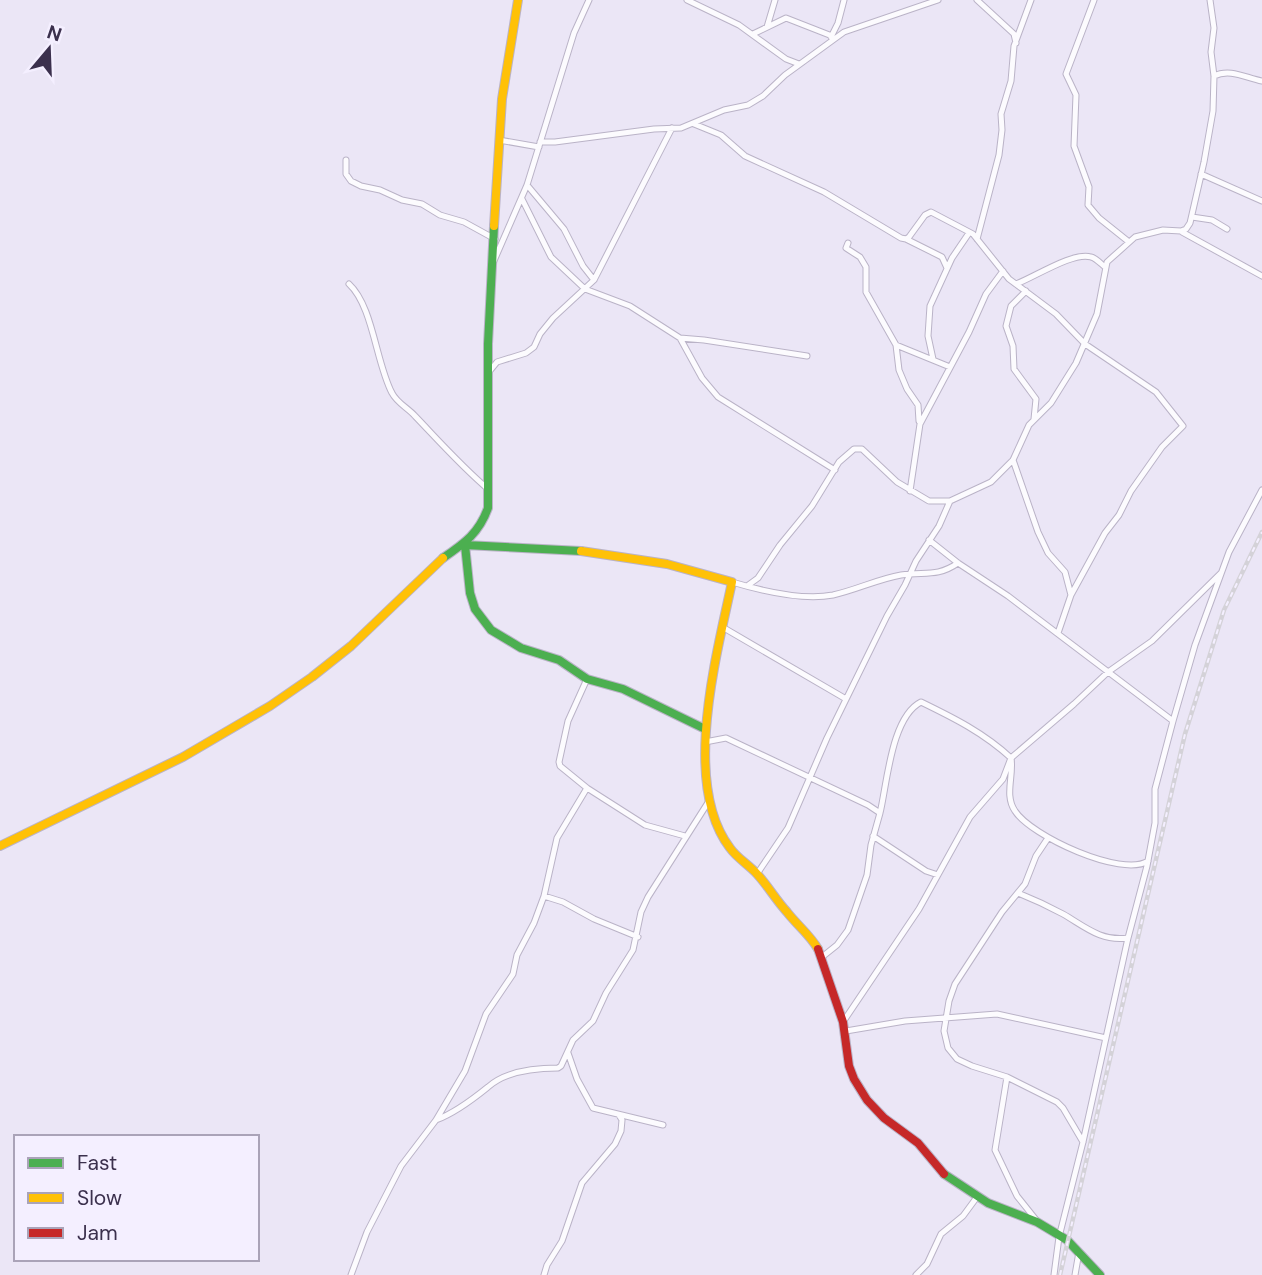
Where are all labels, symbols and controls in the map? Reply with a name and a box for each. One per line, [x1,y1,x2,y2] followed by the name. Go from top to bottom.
[14,14,84,84] north arrow
[44,19,65,47] text: N
[14,1135,259,1261] legend
[77,1149,117,1177] text: Fast
[77,1184,122,1212] text: Slow
[77,1219,118,1247] text: Jam

